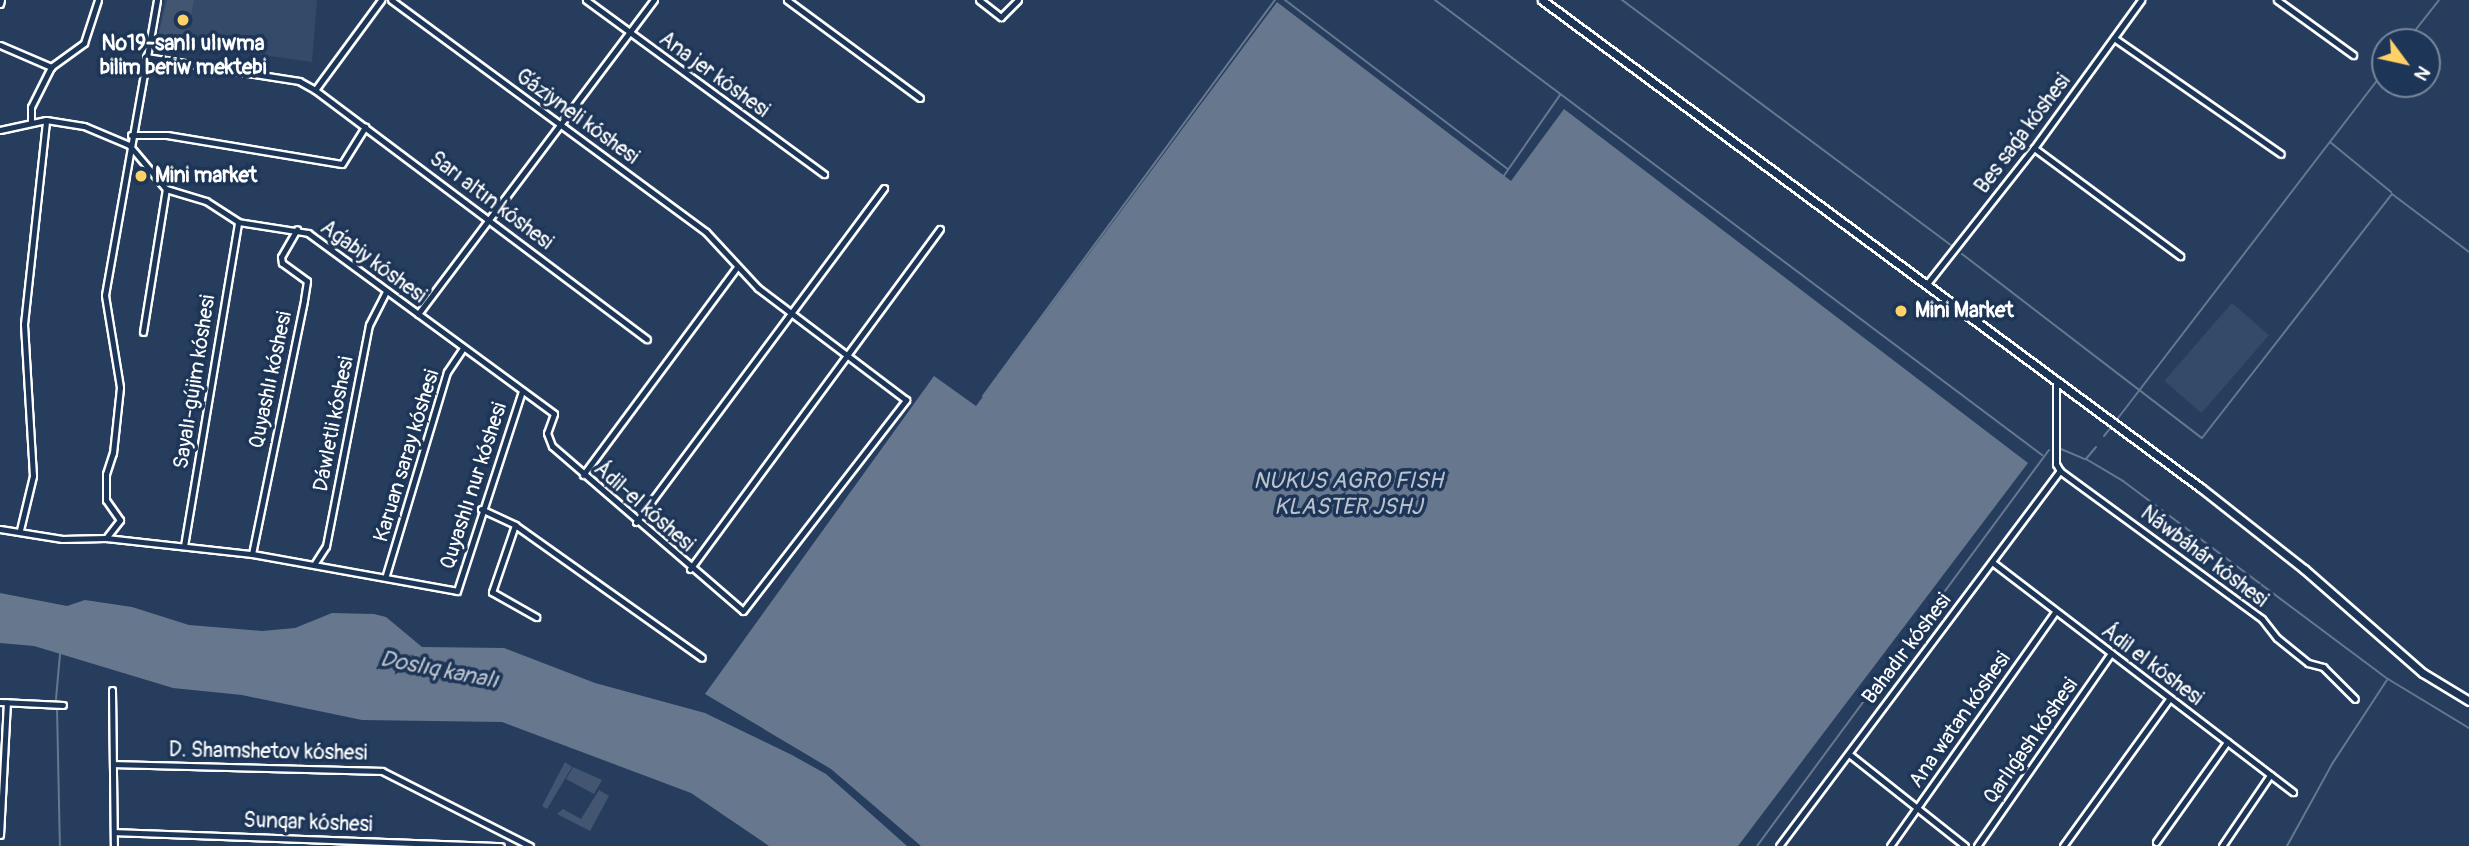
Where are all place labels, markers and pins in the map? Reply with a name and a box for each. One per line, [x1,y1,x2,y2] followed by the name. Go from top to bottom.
[175,12,191,28] marker: №19-sanlı ulıwma bilim beriw mektebi
[100,31,266,81] place label: №19-sanlı ulıwma bilim beriw mektebi
[155,163,257,189] place label: Mini market
[133,168,149,184] marker: Mini market
[1915,298,2014,324] place label: Mini Market
[1893,303,1909,319] marker: Mini Market

